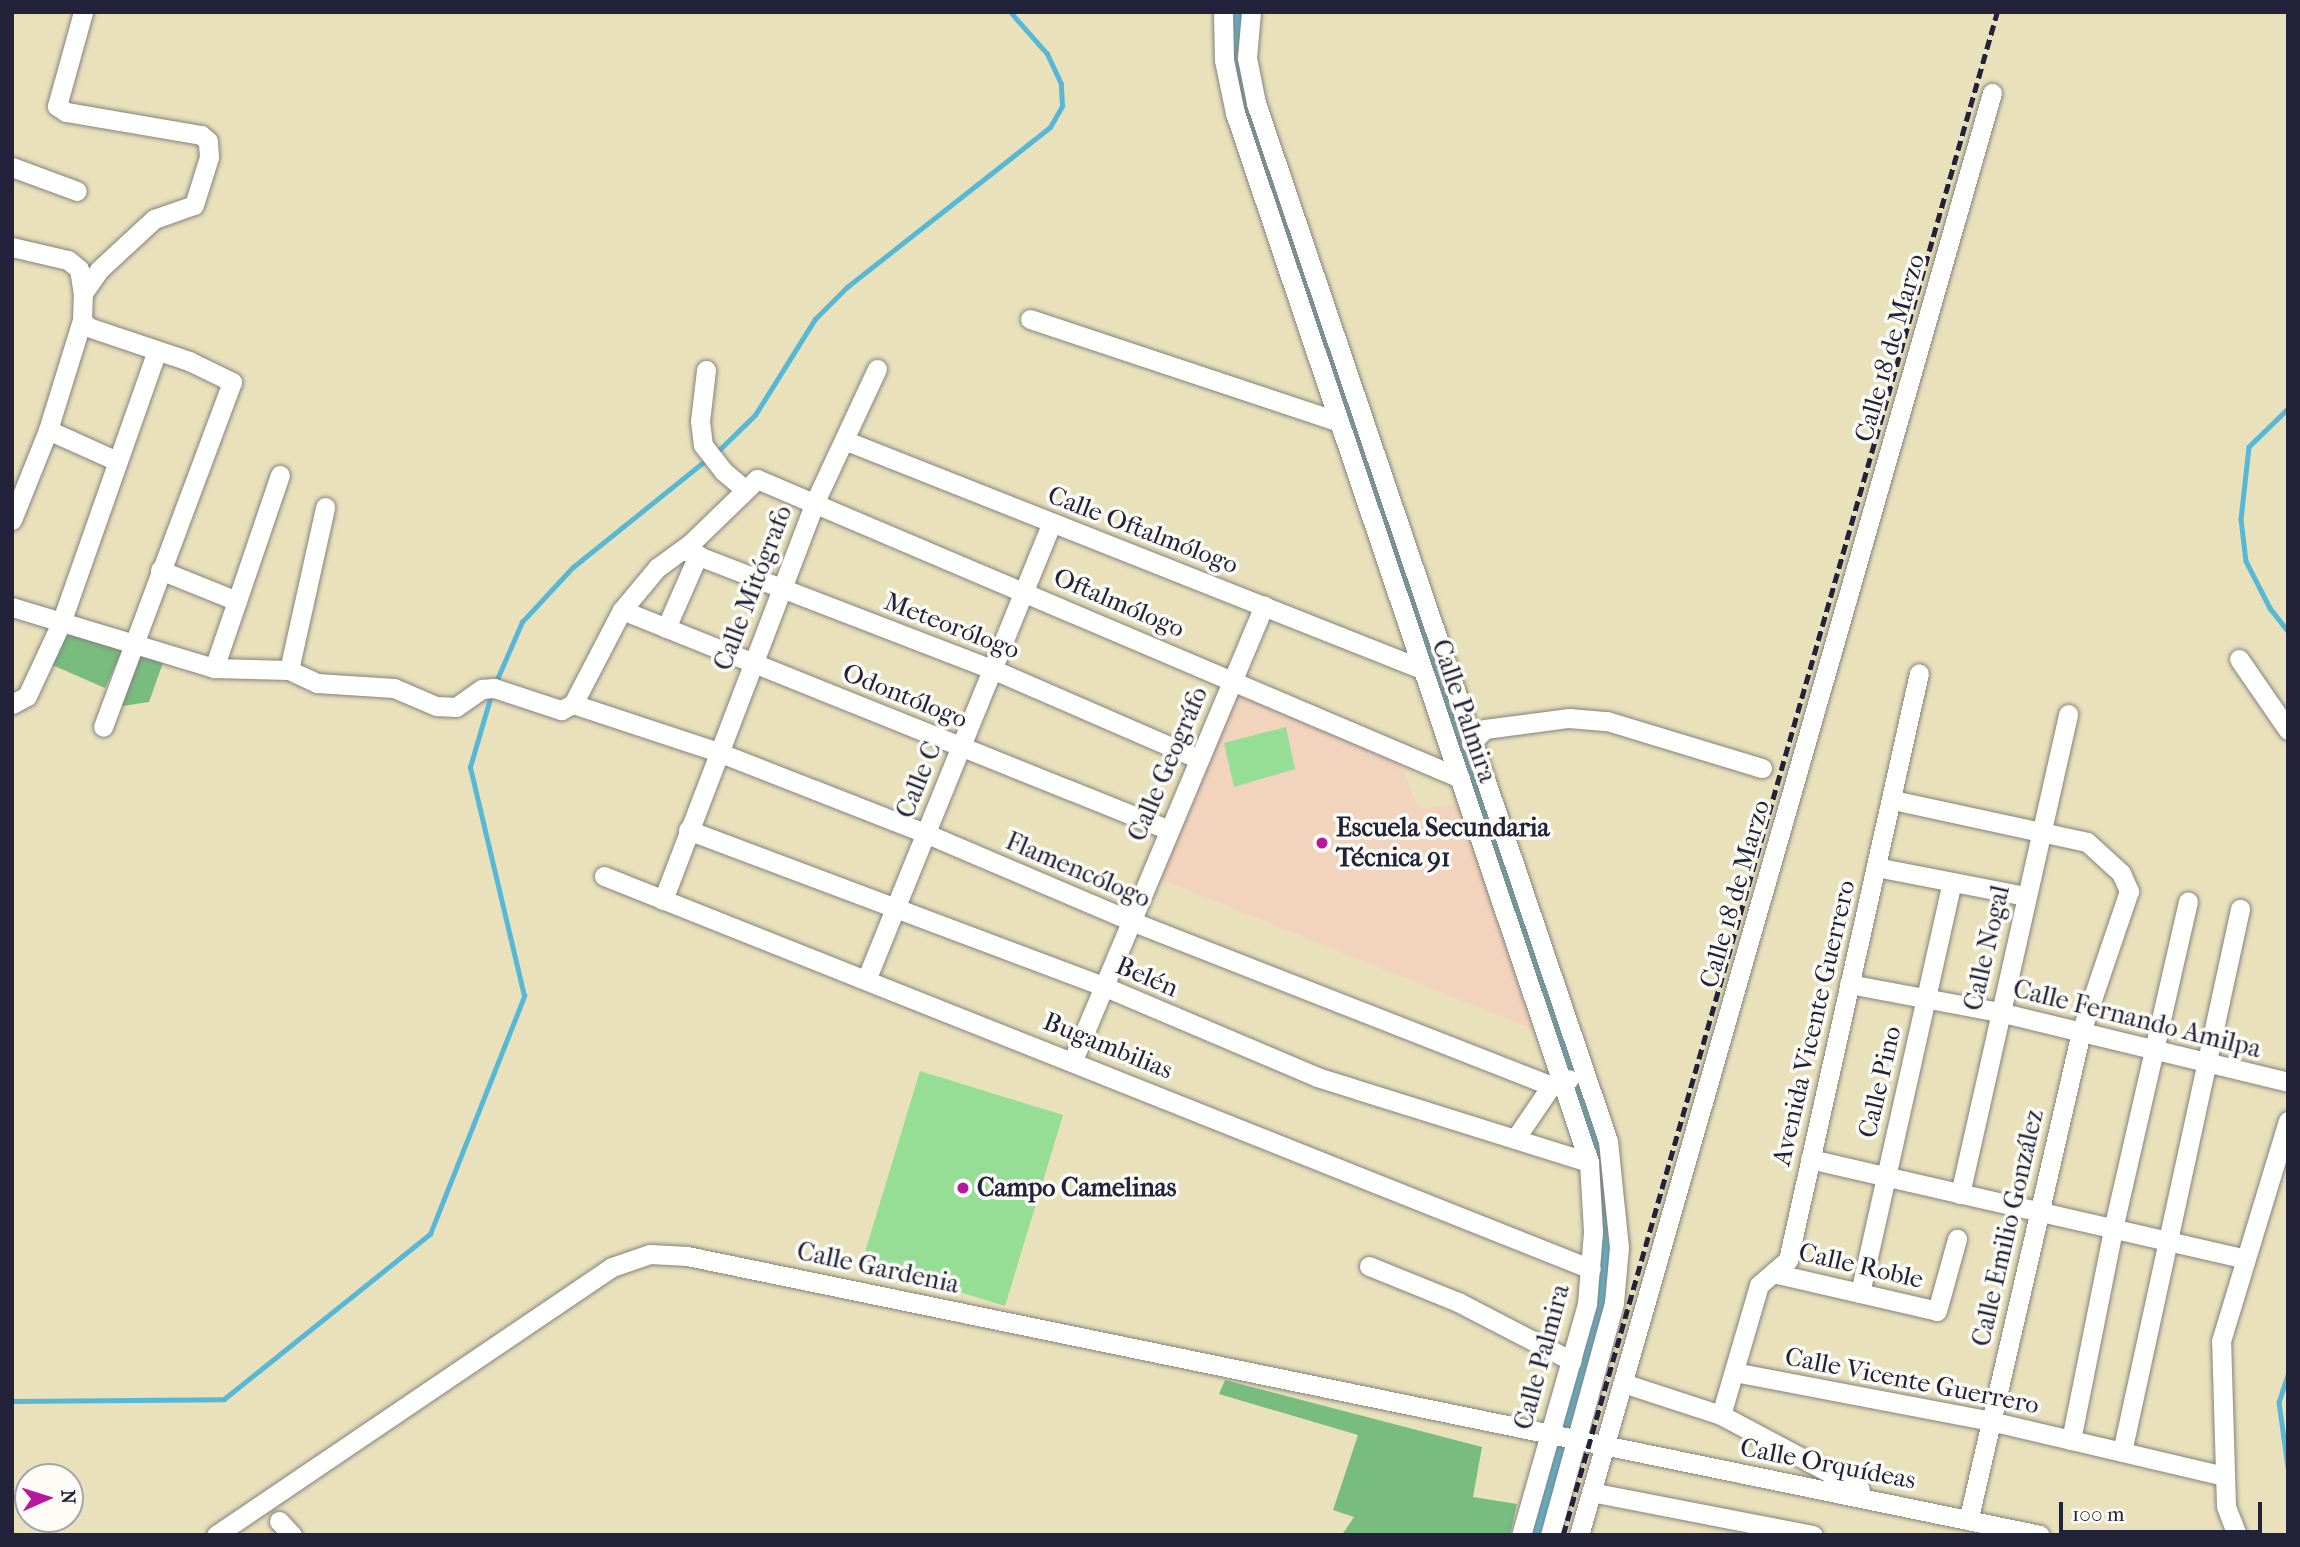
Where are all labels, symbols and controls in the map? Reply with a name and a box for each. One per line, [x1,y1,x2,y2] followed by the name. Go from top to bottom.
[1848,250,1932,446] street label: Calle 18 de Marzo
[1043,479,1243,581] street label: Calle Oftalmólogo
[707,501,799,675] street label: Calle Mitógrafo
[1049,561,1189,645] street label: Oftalmólogo
[880,586,1024,666] street label: Meteorólogo
[1425,635,1503,787] street label: Calle Palmira
[838,657,972,735] street label: Odontólogo
[1121,682,1215,846] street label: Calle Geográfo
[890,737,948,823] street label: Calle C
[1693,796,1777,992] street label: Calle 18 de Marzo
[1336,812,1549,874] place label: Escuela Secundaria Técnica 91
[1001,825,1155,915] street label: Flamencólogo
[1314,835,1330,851] marker: Escuela Secundaria Técnica 91
[1766,877,1862,1169] street label: Avenida Vicente Guerrero
[1957,882,2017,1014] street label: Calle Nogal
[1111,950,1183,1004] street label: Belén
[2010,973,2264,1065] street label: Calle Fernando Amilpa
[1039,1006,1177,1086] street label: Bugambilias
[1852,1023,1908,1141] street label: Calle Pino
[1966,1107,2050,1349] street label: Calle Emilio González
[977,1172,1176,1204] place label: Campo Camelinas
[955,1180,971,1196] marker: Campo Camelinas
[794,1236,962,1300] street label: Calle Gardenia
[1796,1237,1926,1295] street label: Calle Roble
[1508,1281,1576,1433] street label: Calle Palmira
[1782,1341,2042,1421] street label: Calle Vicente Guerrero
[1738,1432,1918,1496] street label: Calle Orquídeas
[14,1463,84,1533] north arrow
[2062,1488,2265,1532] scale bar
[57,1489,79,1505] text: N
[2072,1502,2125,1526] text: 100 m

